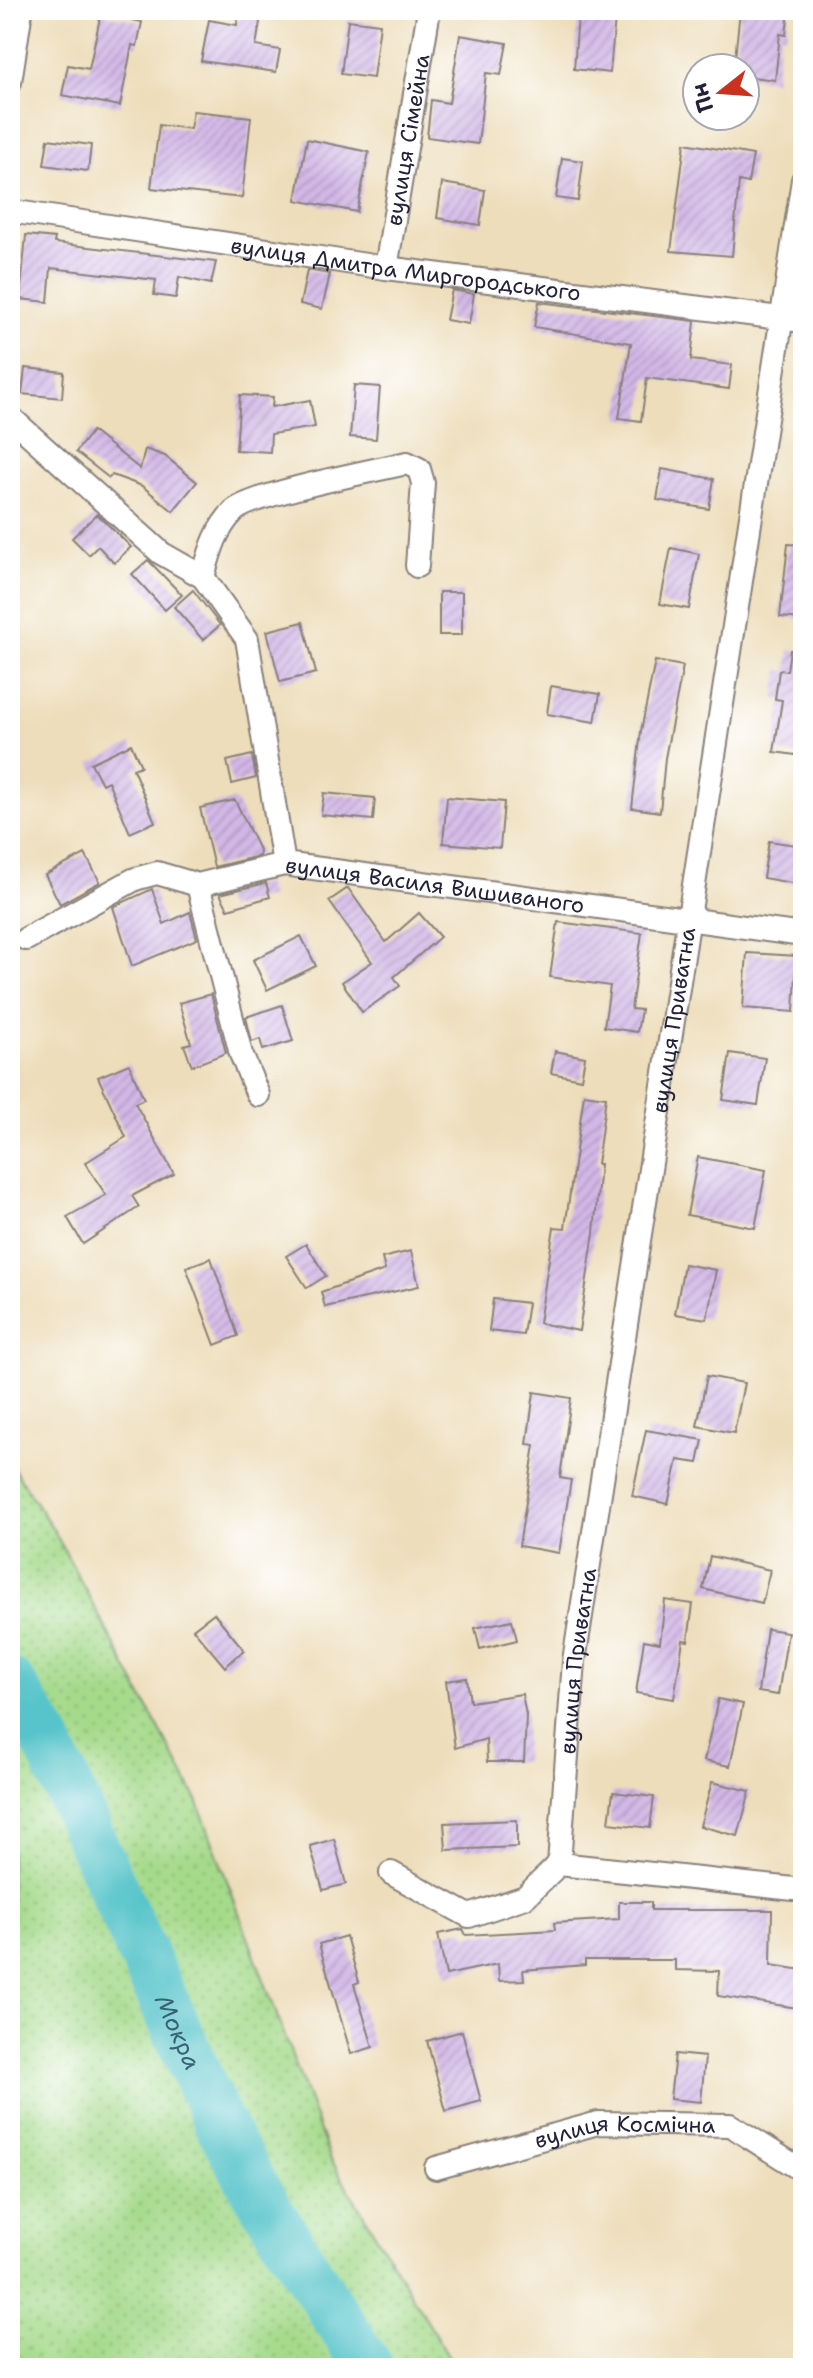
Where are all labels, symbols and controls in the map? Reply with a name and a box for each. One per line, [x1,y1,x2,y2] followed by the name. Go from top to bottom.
[379,51,436,228] street label: вулиця Сімейна
[681,52,761,132] north arrow
[684,80,720,116] text: Пн
[229,230,583,307] street label: вулиця Дмитра Миргородського
[284,850,586,919] street label: вулиця Василя Вишиваного
[644,925,702,1115] street label: вулиця Приватна
[553,1565,603,1755] street label: вулиця Приватна
[147,1989,209,2075] water label: Мокра
[531,2108,716,2155] street label: вулиця Космічна

